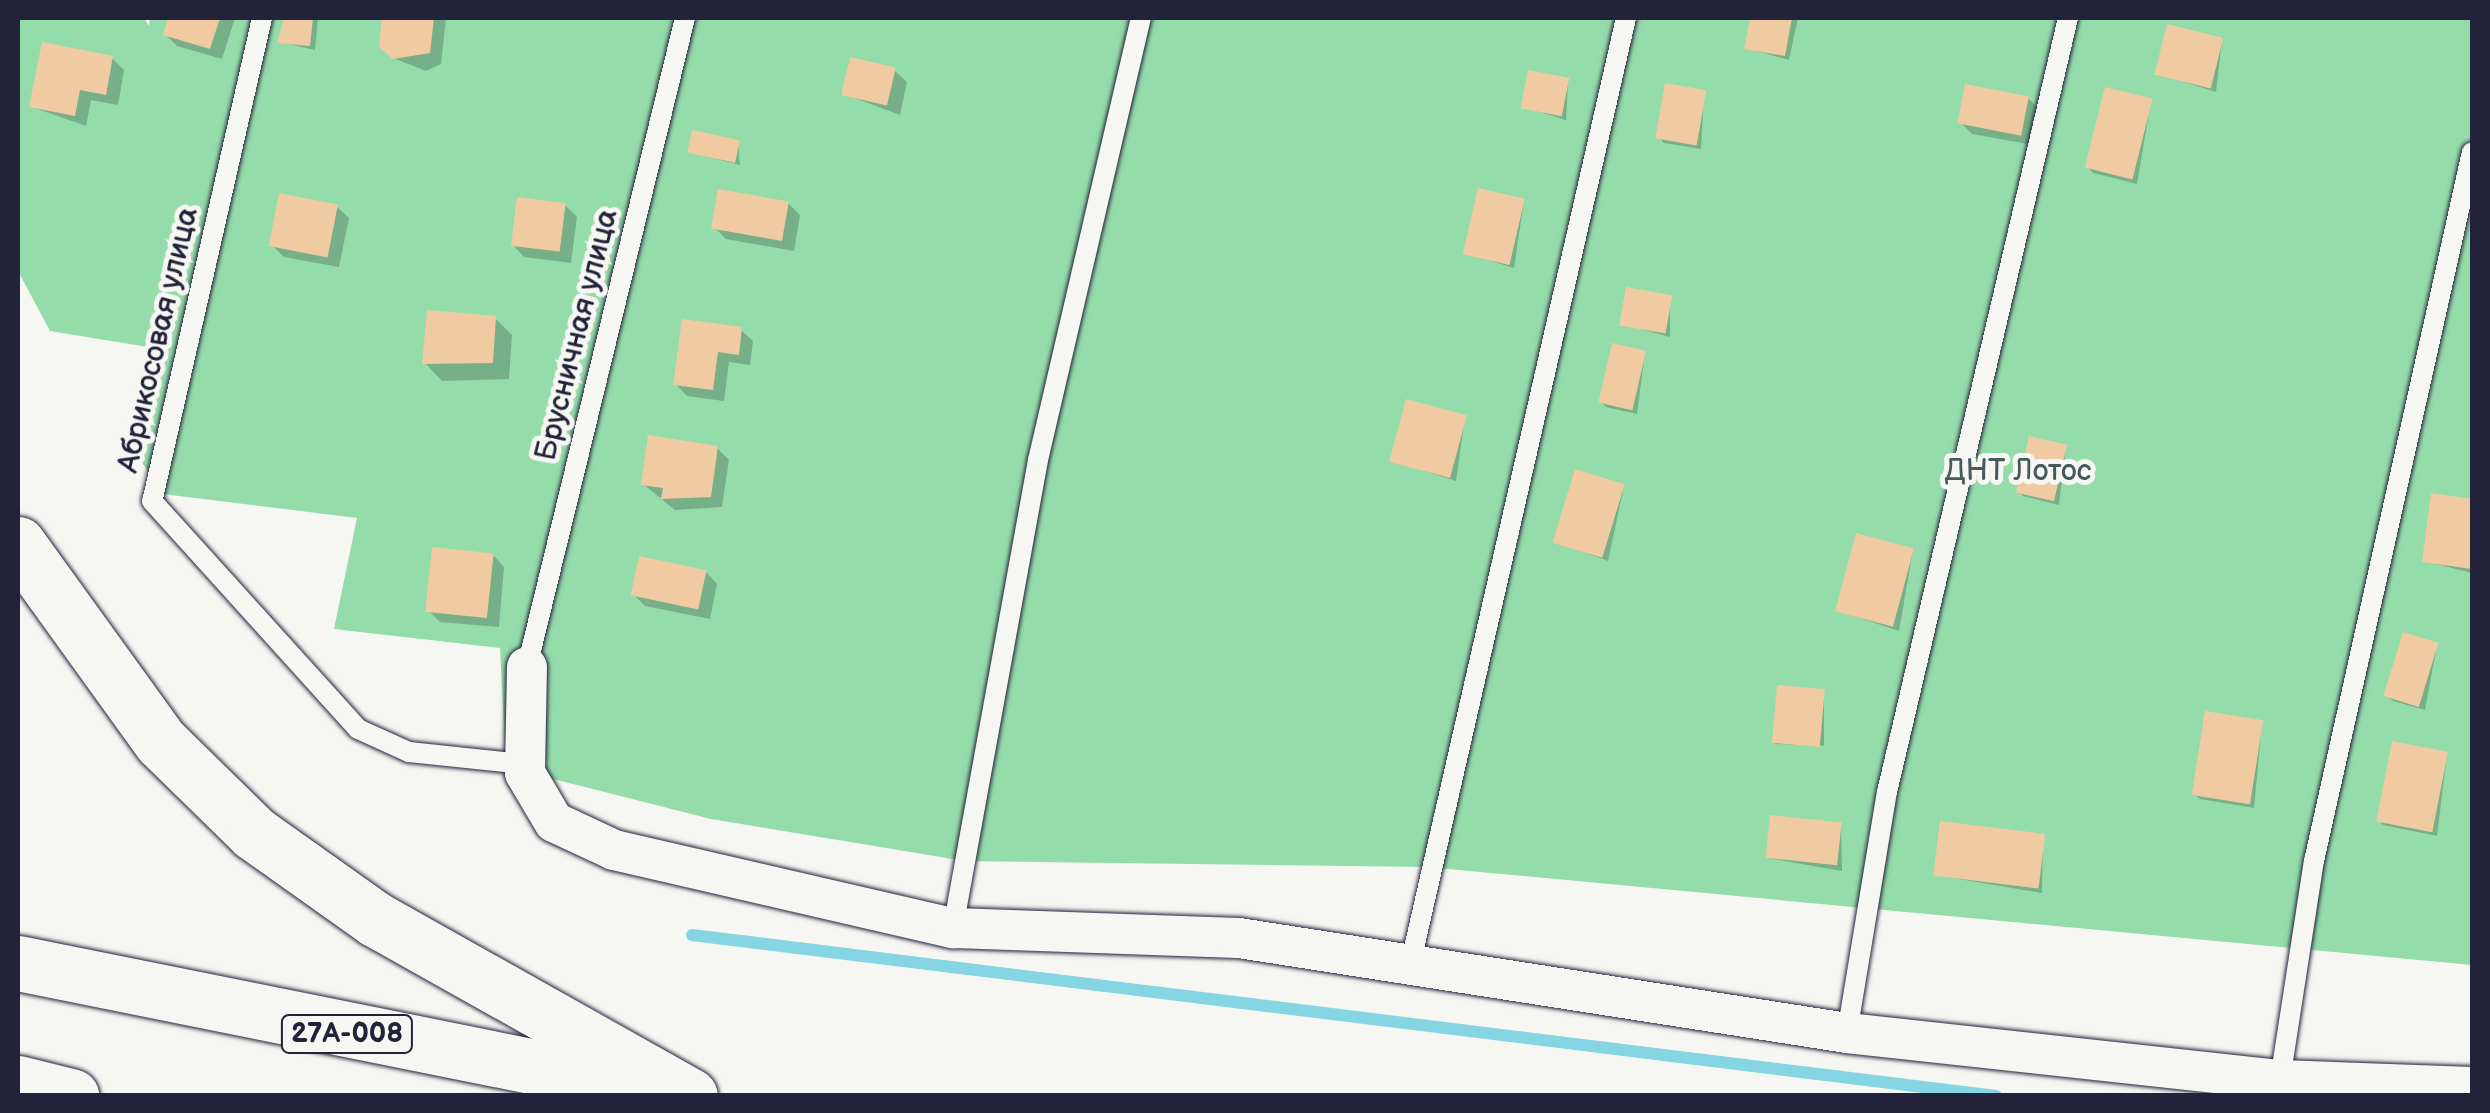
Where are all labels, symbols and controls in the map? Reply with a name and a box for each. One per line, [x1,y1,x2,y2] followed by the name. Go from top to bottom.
[110,204,206,476] street label: Абрикосовая улица
[528,205,626,465] street label: Брусничная улица
[1945,453,2091,489] park label: ДНТ Лотос
[280,1011,414,1057] road number: 27А-008

